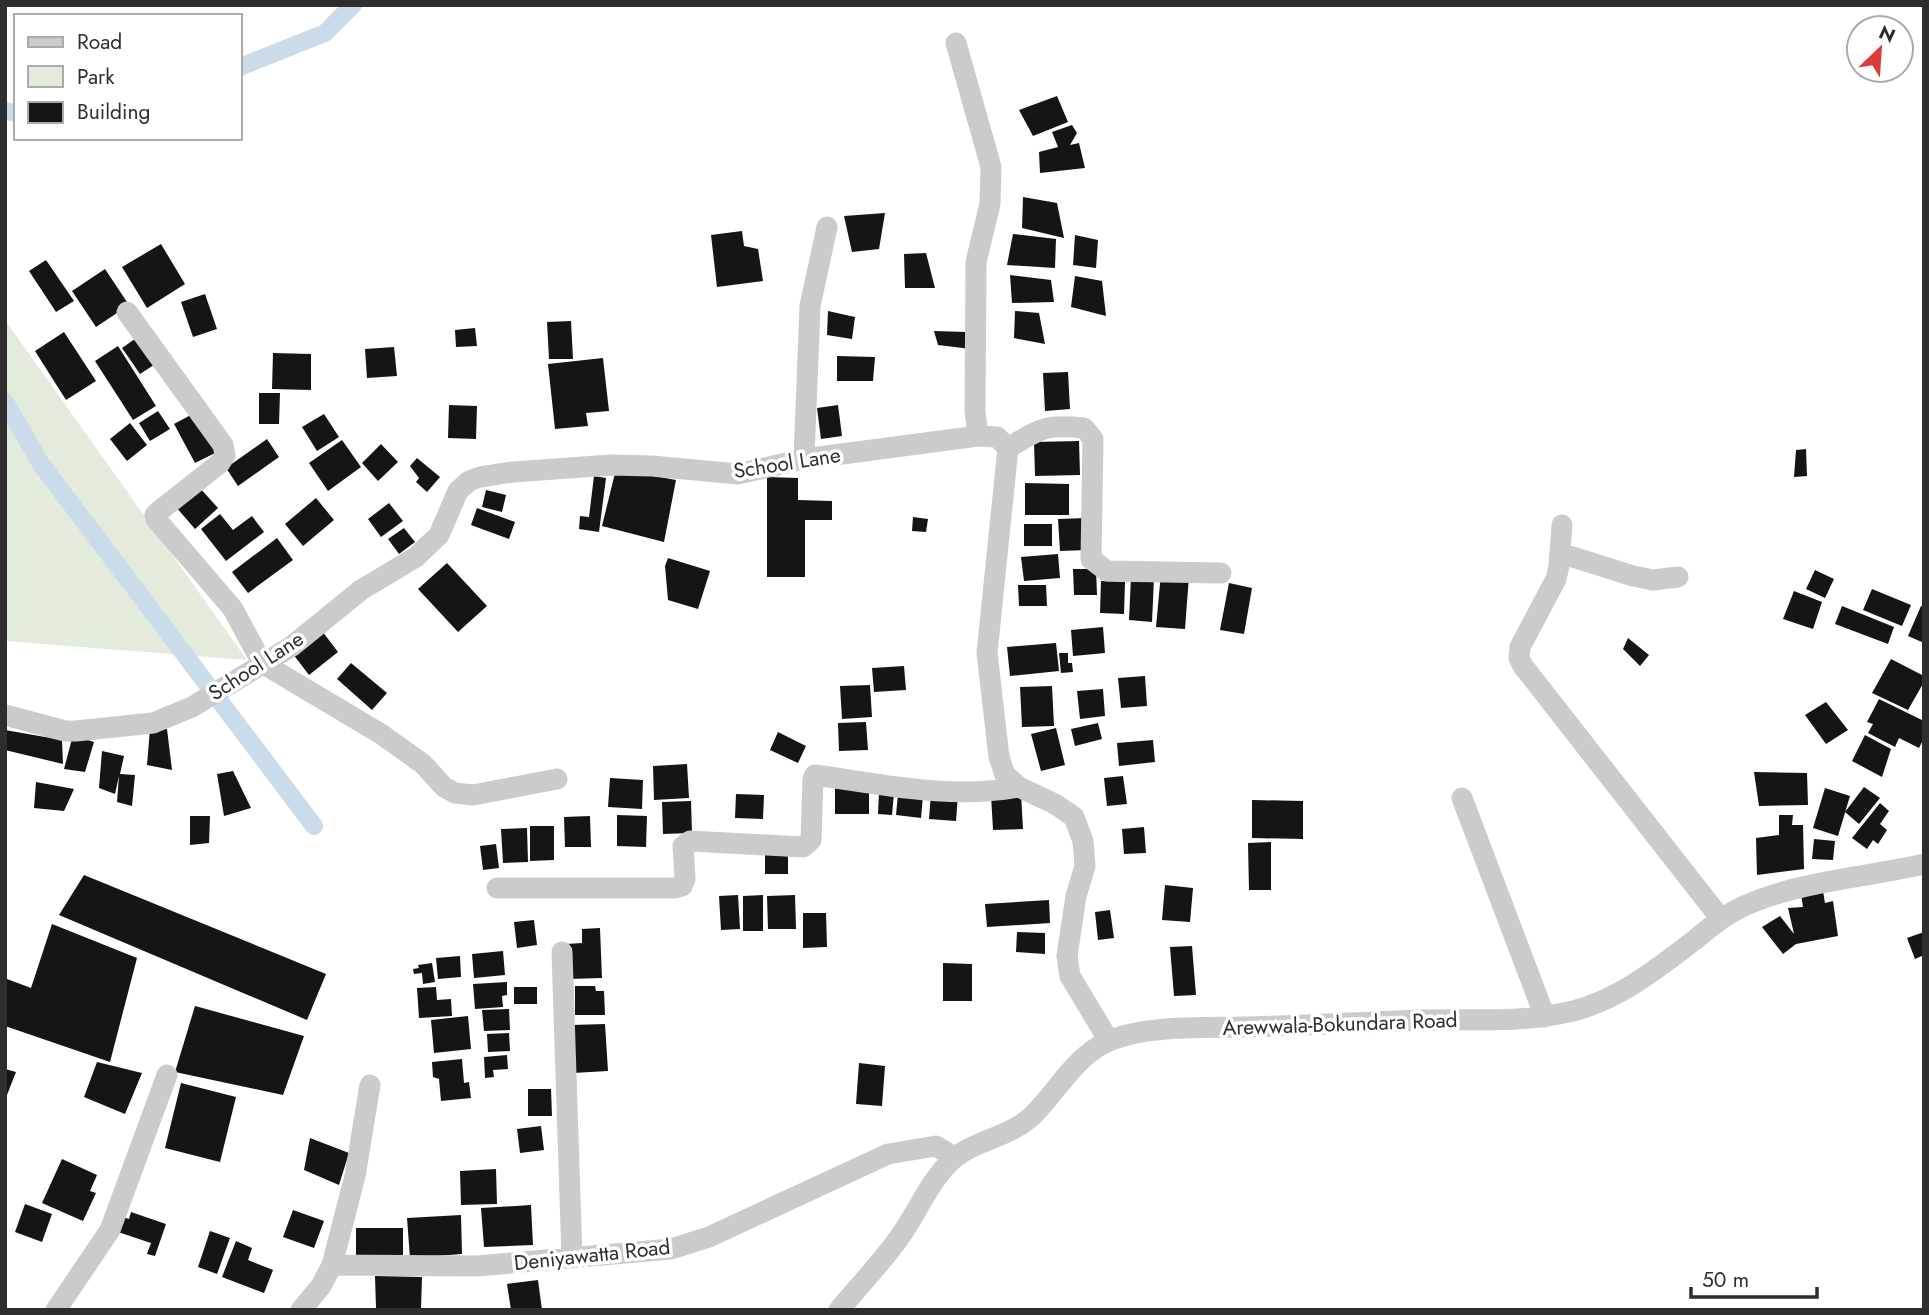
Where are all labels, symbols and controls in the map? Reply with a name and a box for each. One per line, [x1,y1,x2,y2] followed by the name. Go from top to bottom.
[14,14,242,140] legend
[1845,14,1915,84] north arrow
[1874,19,1900,49] text: N
[77,27,122,57] text: Road
[77,62,115,92] text: Park
[77,97,150,127] text: Building
[731,440,843,486] street label: School Lane
[203,624,310,708] street label: School Lane
[1222,1005,1458,1043] street label: Arewwala-Bokundara Road
[512,1232,672,1278] street label: Deniyawatta Road
[1691,1256,1817,1300] scale bar
[1702,1265,1749,1295] text: 50 m

